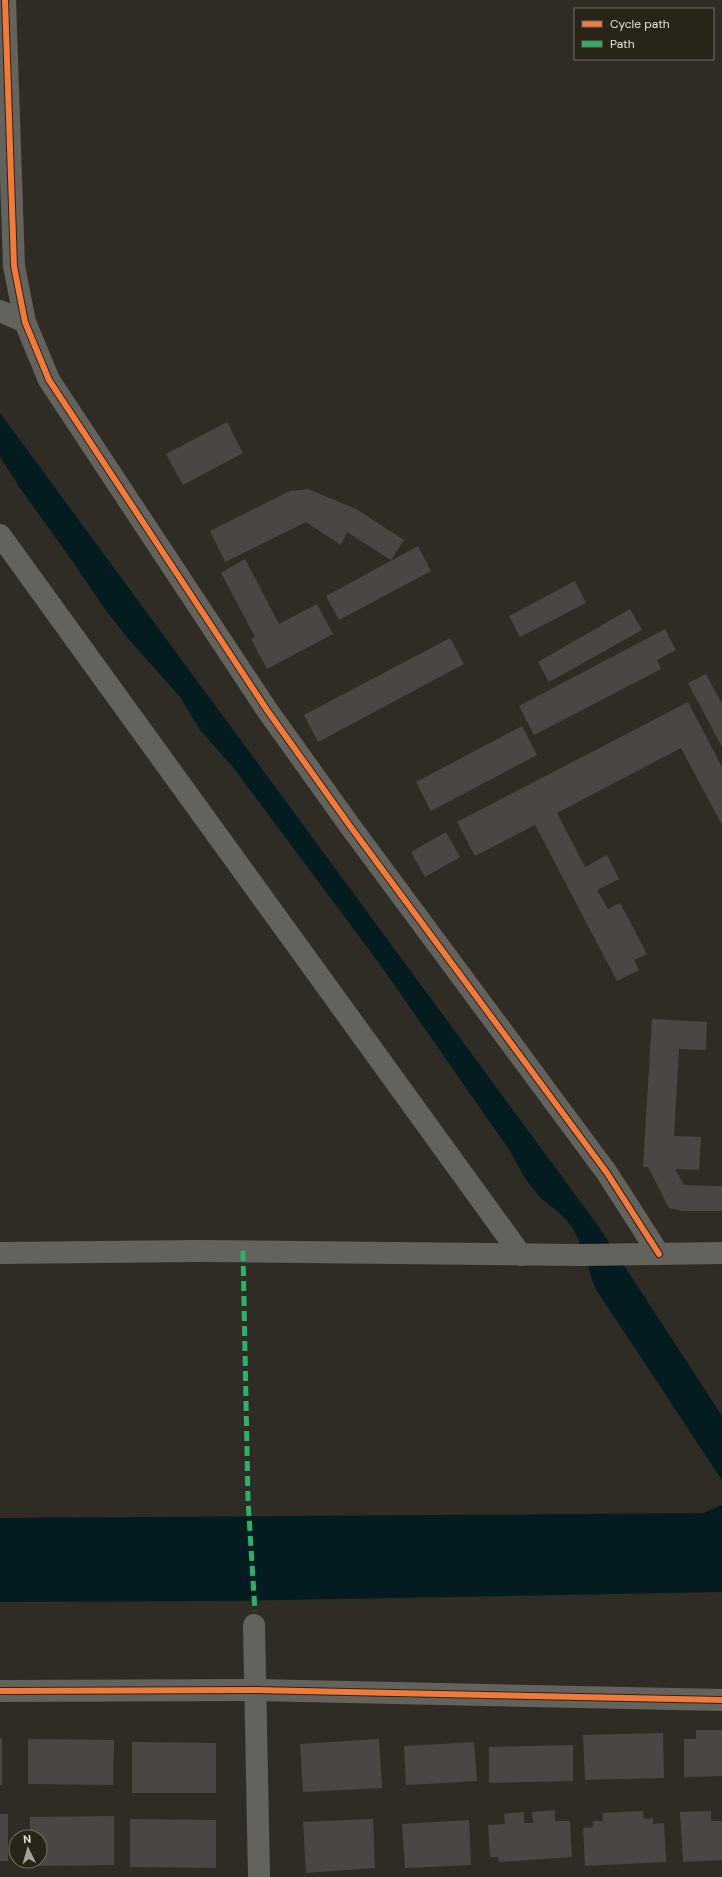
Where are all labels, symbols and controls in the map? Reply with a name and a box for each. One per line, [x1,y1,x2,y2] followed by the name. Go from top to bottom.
[574,8,714,60] legend
[610,16,670,32] text: Cycle path
[610,36,635,52] text: Path
[8,1829,48,1869] north arrow
[23,1832,32,1846] text: N

